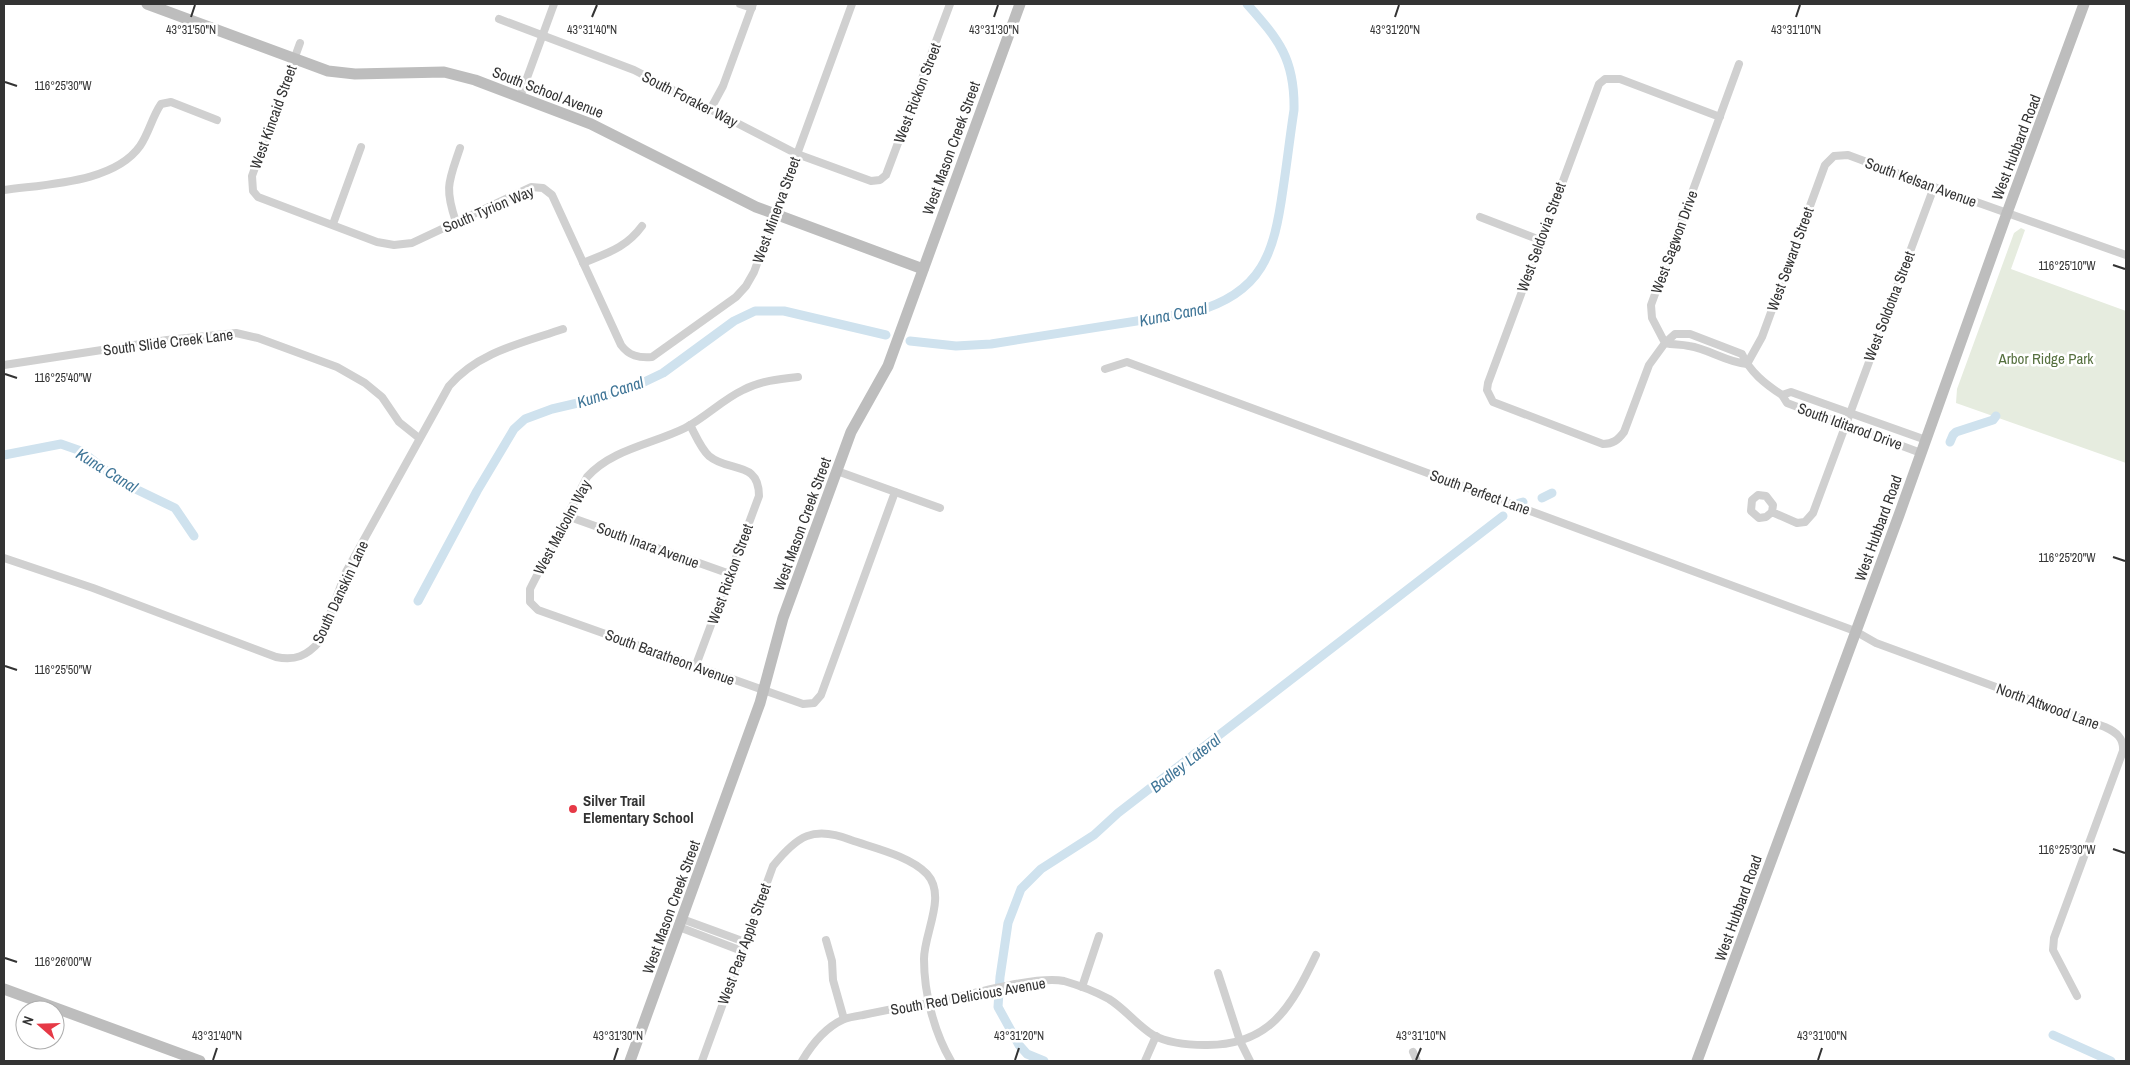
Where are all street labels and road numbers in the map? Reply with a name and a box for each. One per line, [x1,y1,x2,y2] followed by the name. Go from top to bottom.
[888,39,946,146] street label: West Rickon Street
[489,61,607,123] street label: South School Avenue
[244,62,302,172] street label: West Kincaid Street
[638,66,742,133] street label: South Foraker Way
[917,78,985,218] street label: West Mason Creek Street
[1986,91,2046,203] street label: West Hubbard Road
[1862,152,1980,212] street label: South Kelsan Avenue
[747,153,805,266] street label: West Minerva Street
[1511,179,1571,295] street label: West Seldovia Street
[439,180,538,238] street label: South Tyrion Way
[1646,187,1702,297] street label: West Sagwon Drive
[1761,204,1819,314] street label: West Seward Street
[1858,248,1920,364] street label: West Soldotna Street
[102,324,234,360] street label: South Slide Creek Lane
[1795,397,1905,455] street label: South Iditarod Drive
[768,454,836,594] street label: West Mason Creek Street
[1427,464,1533,520] street label: South Perfect Lane
[1849,472,1907,584] street label: West Hubbard Road
[528,475,596,578] street label: West Malcolm Way
[594,517,702,573] street label: South Inara Avenue
[702,520,758,627] street label: West Rickon Street
[307,537,373,647] street label: South Danskin Lane
[602,624,738,690] street label: South Baratheon Avenue
[1994,678,2103,734] street label: North Attwood Lane
[637,837,705,977] street label: West Mason Creek Street
[1709,852,1767,964] street label: West Hubbard Road
[712,880,776,1008] street label: West Pear Apple Street
[889,972,1047,1020] street label: South Red Delicious Avenue

